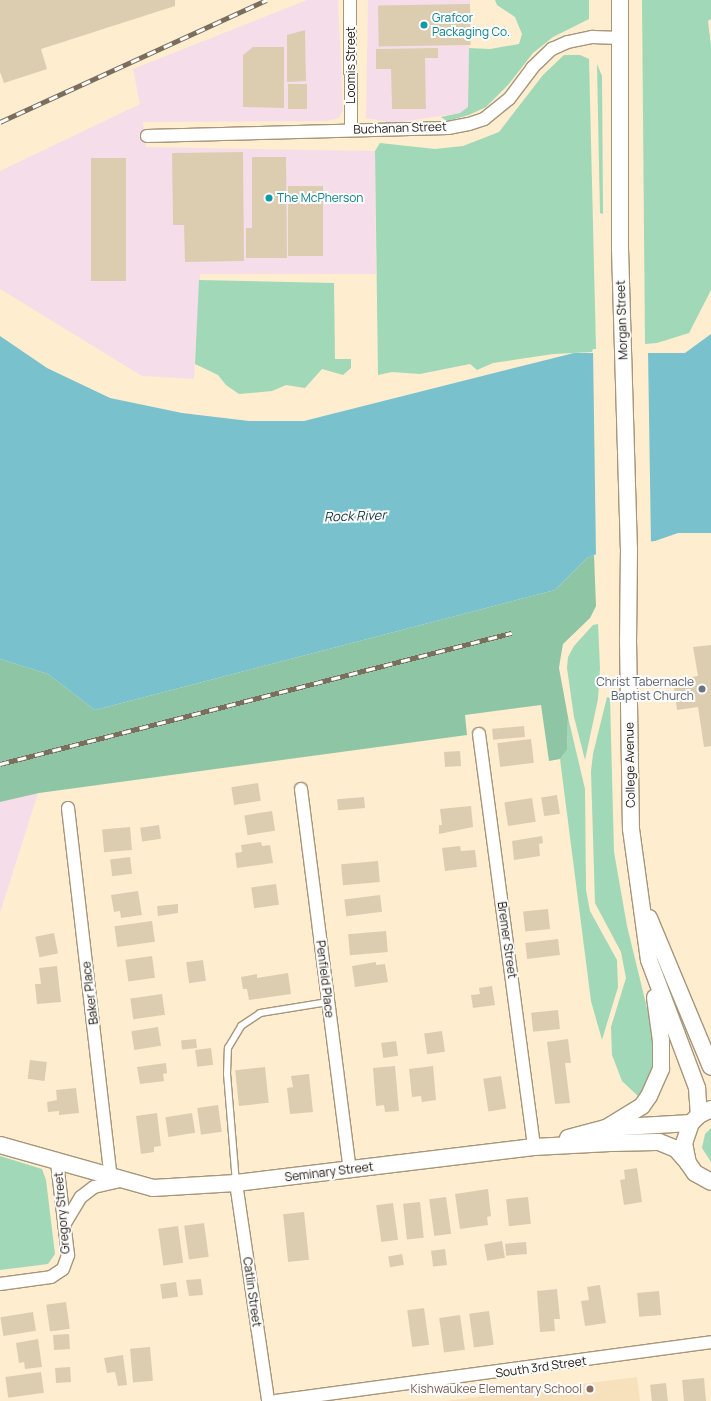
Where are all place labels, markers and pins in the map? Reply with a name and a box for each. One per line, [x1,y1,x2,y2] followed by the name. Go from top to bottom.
[432,11,510,39] place label: Grafcor Packaging Co.
[419,20,429,30] marker: Grafcor Packaging Co.
[277,191,363,205] place label: The McPherson
[264,193,274,203] marker: The McPherson
[596,675,694,703] place label: Christ Tabernacle Baptist Church
[697,684,707,694] marker: Christ Tabernacle Baptist Church
[411,1382,582,1396] place label: Kishwaukee Elementary School
[585,1384,595,1394] marker: Kishwaukee Elementary School

